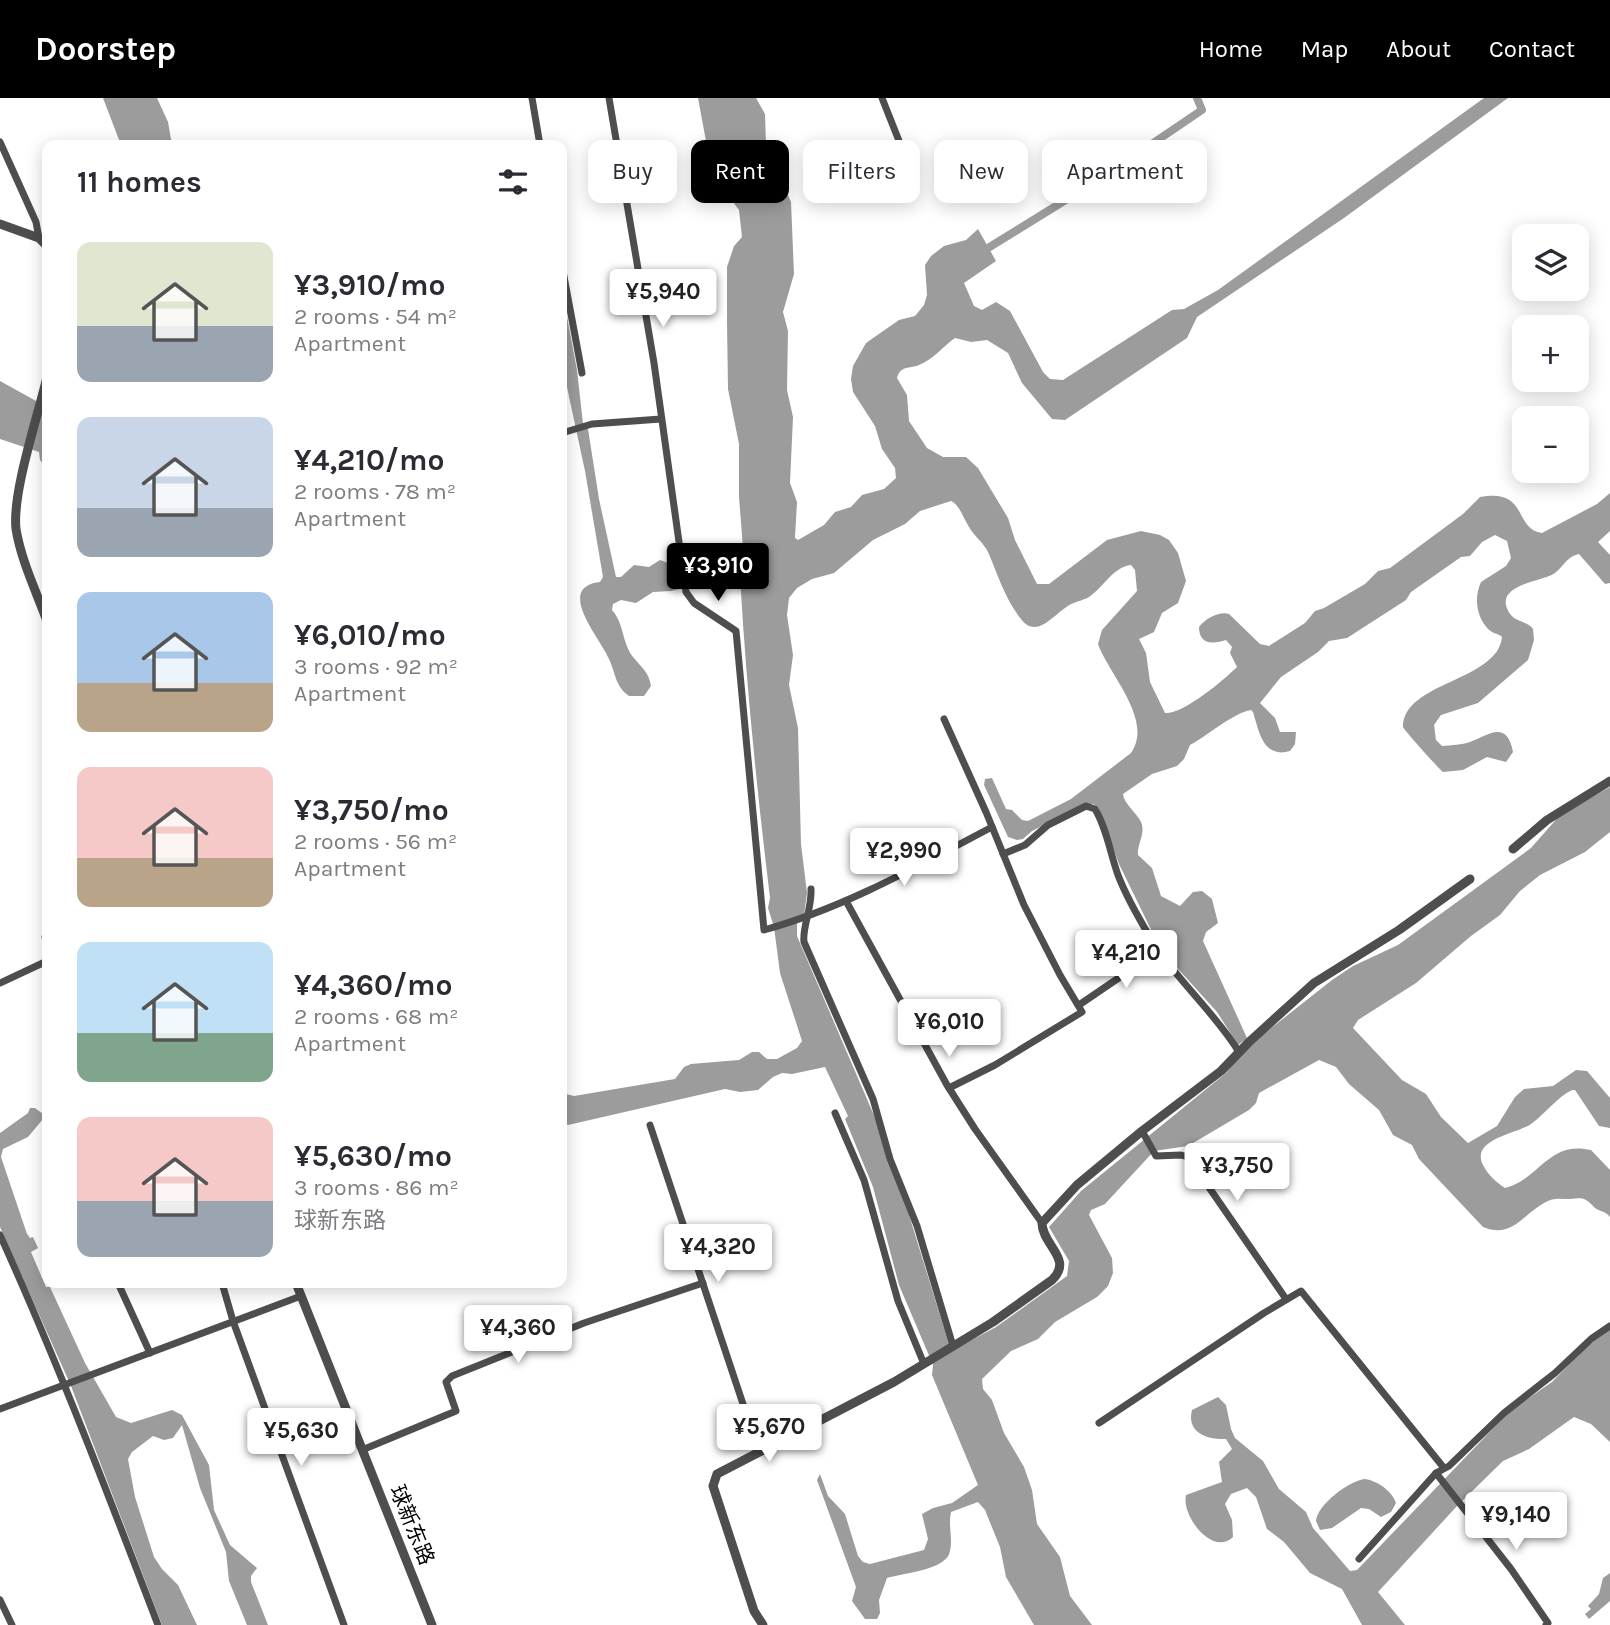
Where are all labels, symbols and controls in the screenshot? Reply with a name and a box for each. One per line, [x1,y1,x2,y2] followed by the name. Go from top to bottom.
[35,30,176,68] text: Doorstep
[1199,35,1263,63] text: Home
[1301,35,1348,63] text: Map
[1386,35,1451,63] text: About
[1489,35,1575,63] text: Contact
[588,140,677,203] chip: Buy
[691,140,789,203] chip: Rent
[803,140,920,203] chip: Filters
[934,140,1028,203] chip: New
[1042,140,1207,203] chip: Apartment
[494,163,532,201] icon: filters
[77,164,202,200] text: 11 homes
[1512,224,1589,483] map controls
[1512,224,1589,301] button: layers
[294,267,445,303] text: ¥3,910/mo
[133,270,217,354] icon: home
[606,270,720,329] pin: ¥5,940
[626,278,700,305] text: ¥5,940
[294,303,457,330] text: 2 rooms · 54 m²
[1512,315,1589,392] button: +
[294,330,406,357] text: Apartment
[1512,406,1589,483] button: −
[294,442,444,478] text: ¥4,210/mo
[133,445,217,529] icon: home
[294,478,456,505] text: 2 rooms · 78 m²
[294,505,406,532] text: Apartment
[661,544,775,603] pin: ¥3,910
[683,552,753,579] text: ¥3,910
[294,617,446,653] text: ¥6,010/mo
[133,620,217,704] icon: home
[294,653,458,680] text: 3 rooms · 92 m²
[294,680,406,707] text: Apartment
[294,792,449,828] text: ¥3,750/mo
[133,795,217,879] icon: home
[294,828,457,855] text: 2 rooms · 56 m²
[847,828,961,888] pin: ¥2,990
[866,837,942,864] text: ¥2,990
[294,855,406,882] text: Apartment
[1069,930,1183,990] pin: ¥4,210
[1091,939,1161,966] text: ¥4,210
[294,967,452,1003] text: ¥4,360/mo
[133,970,217,1054] icon: home
[892,1000,1006,1059] pin: ¥6,010
[294,1003,458,1030] text: 2 rooms · 68 m²
[914,1008,984,1035] text: ¥6,010
[294,1030,406,1057] text: Apartment
[294,1138,452,1174] text: ¥5,630/mo
[1180,1144,1294,1203] pin: ¥3,750
[133,1145,217,1229] icon: home
[1201,1152,1274,1179] text: ¥3,750
[294,1174,459,1201] text: 3 rooms · 86 m²
[294,1207,386,1234] text: 球新东路
[661,1224,775,1284] pin: ¥4,320
[680,1233,756,1260] text: ¥4,320
[461,1306,575,1365] pin: ¥4,360
[480,1314,556,1341] text: ¥4,360
[712,1404,826,1464] pin: ¥5,670
[244,1408,358,1468] pin: ¥5,630
[733,1413,805,1440] text: ¥5,670
[263,1417,339,1444] text: ¥5,630
[385,1482,439,1568] street label: 球新东路
[1459,1492,1573,1552] pin: ¥9,140
[1481,1501,1551,1528] text: ¥9,140

